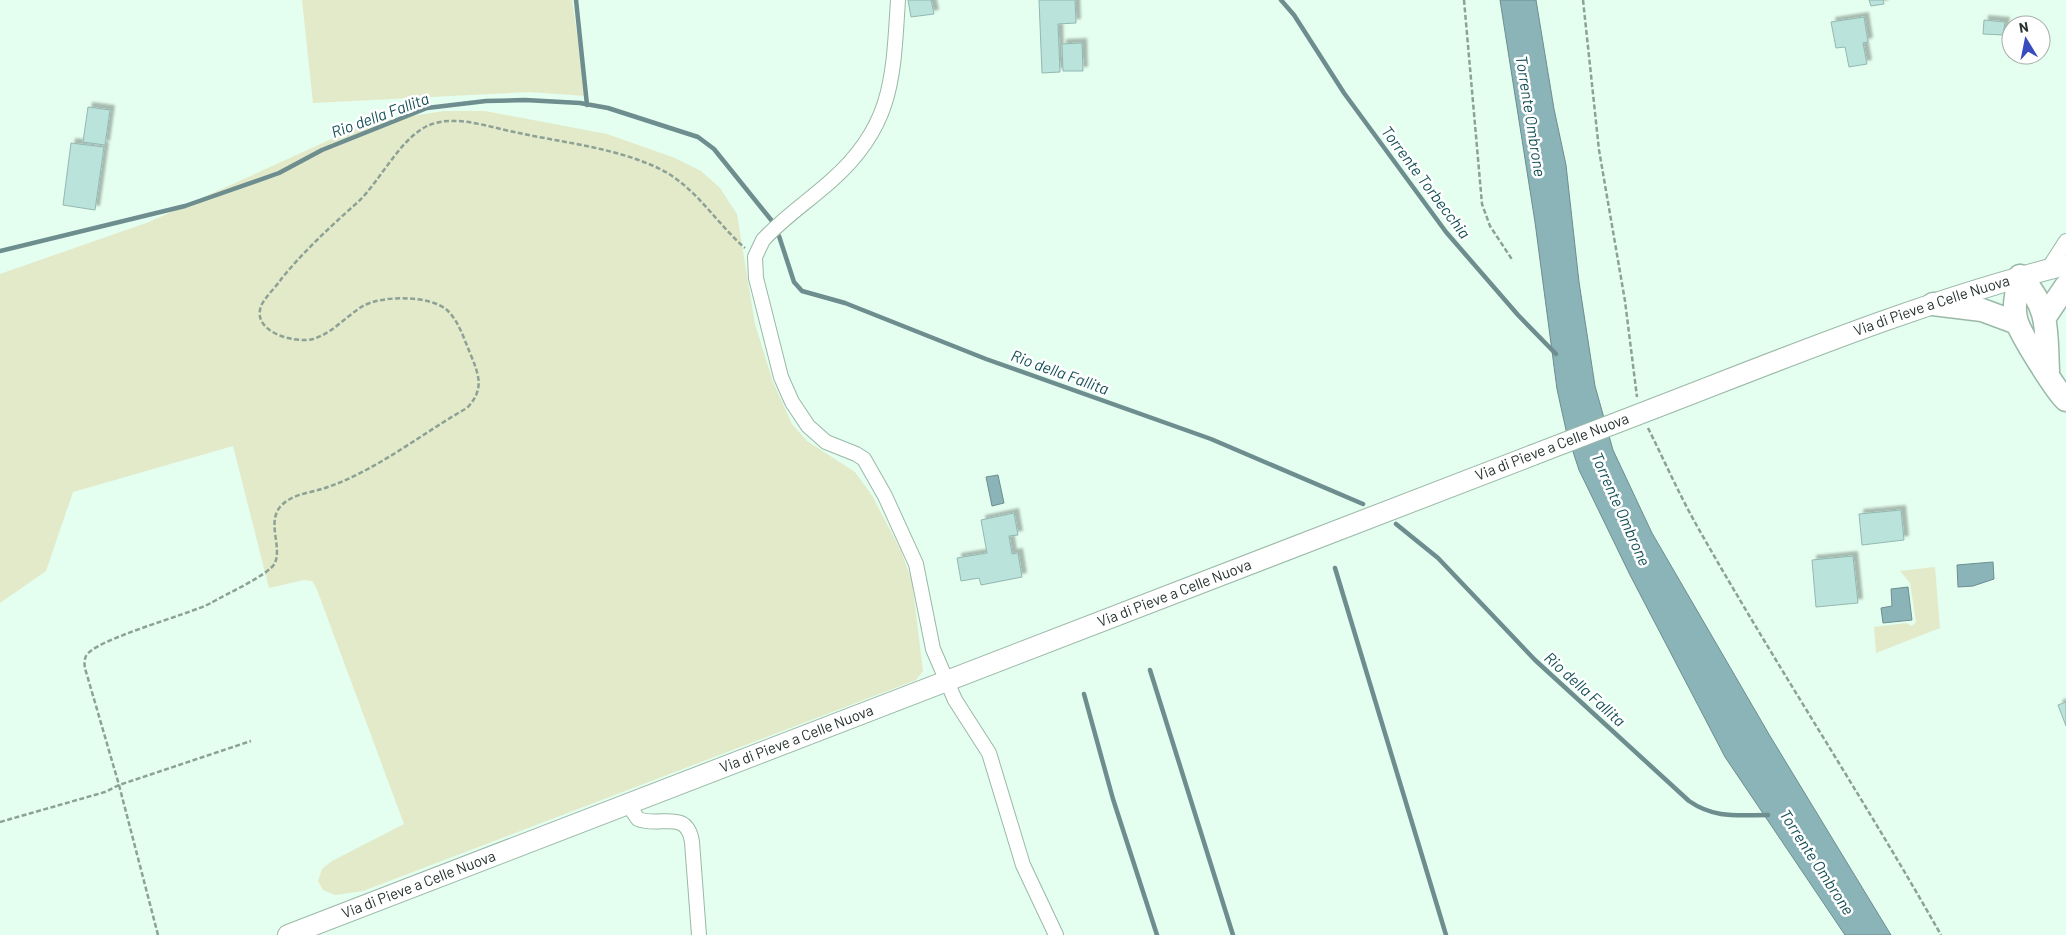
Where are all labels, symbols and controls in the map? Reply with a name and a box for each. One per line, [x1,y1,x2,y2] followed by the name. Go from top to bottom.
[2001,15,2051,65] north arrow
[2018,18,2030,36] text: N
[1513,54,1550,178] water label: Torrente Ombrone
[328,88,431,141] water label: Rio della Fallita
[1378,122,1475,242] water label: Torrente Torbecchia
[1851,271,2011,339] street label: Via di Pieve a Celle Nuova
[1009,345,1112,398] water label: Rio della Fallita
[1472,408,1631,484] street label: Via di Pieve a Celle Nuova
[1588,449,1655,569] water label: Torrente Ombrone
[1095,555,1253,630] street label: Via di Pieve a Celle Nuova
[1541,647,1630,730] water label: Rio della Fallita
[717,700,876,776] street label: Via di Pieve a Celle Nuova
[1776,805,1859,918] water label: Torrente Ombrone
[339,846,498,921] street label: Via di Pieve a Celle Nuova

